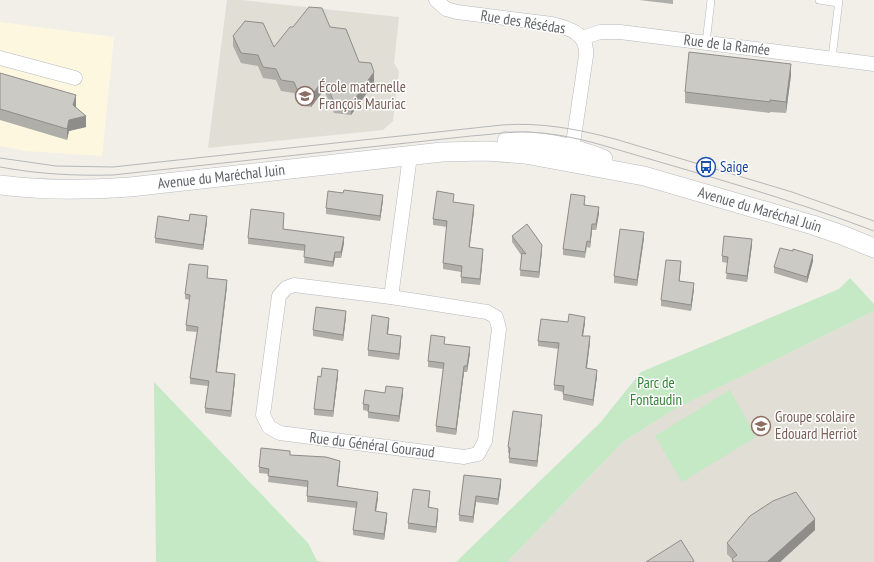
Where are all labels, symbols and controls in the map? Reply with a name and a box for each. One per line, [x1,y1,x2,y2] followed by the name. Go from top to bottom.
[479,5,567,38] street label: Rue des Résédas
[683,30,771,59] street label: Rue de la Ramée
[319,77,406,113] place label: École maternelle François Mauriac
[294,85,316,107] school or university icon: École maternelle François Mauriac
[695,156,717,178] bus stop icon: Saige
[720,157,748,176] place label: Saige
[157,160,286,193] street label: Avenue du Maréchal Juin
[696,182,824,236] street label: Avenue du Maréchal Juin
[630,373,682,409] park label: Parc de Fontaudin
[775,407,857,443] place label: Groupe scolaire Edouard Herriot
[750,415,772,437] school or university icon: Groupe scolaire Edouard Herriot
[308,427,436,462] street label: Rue du Général Gouraud

